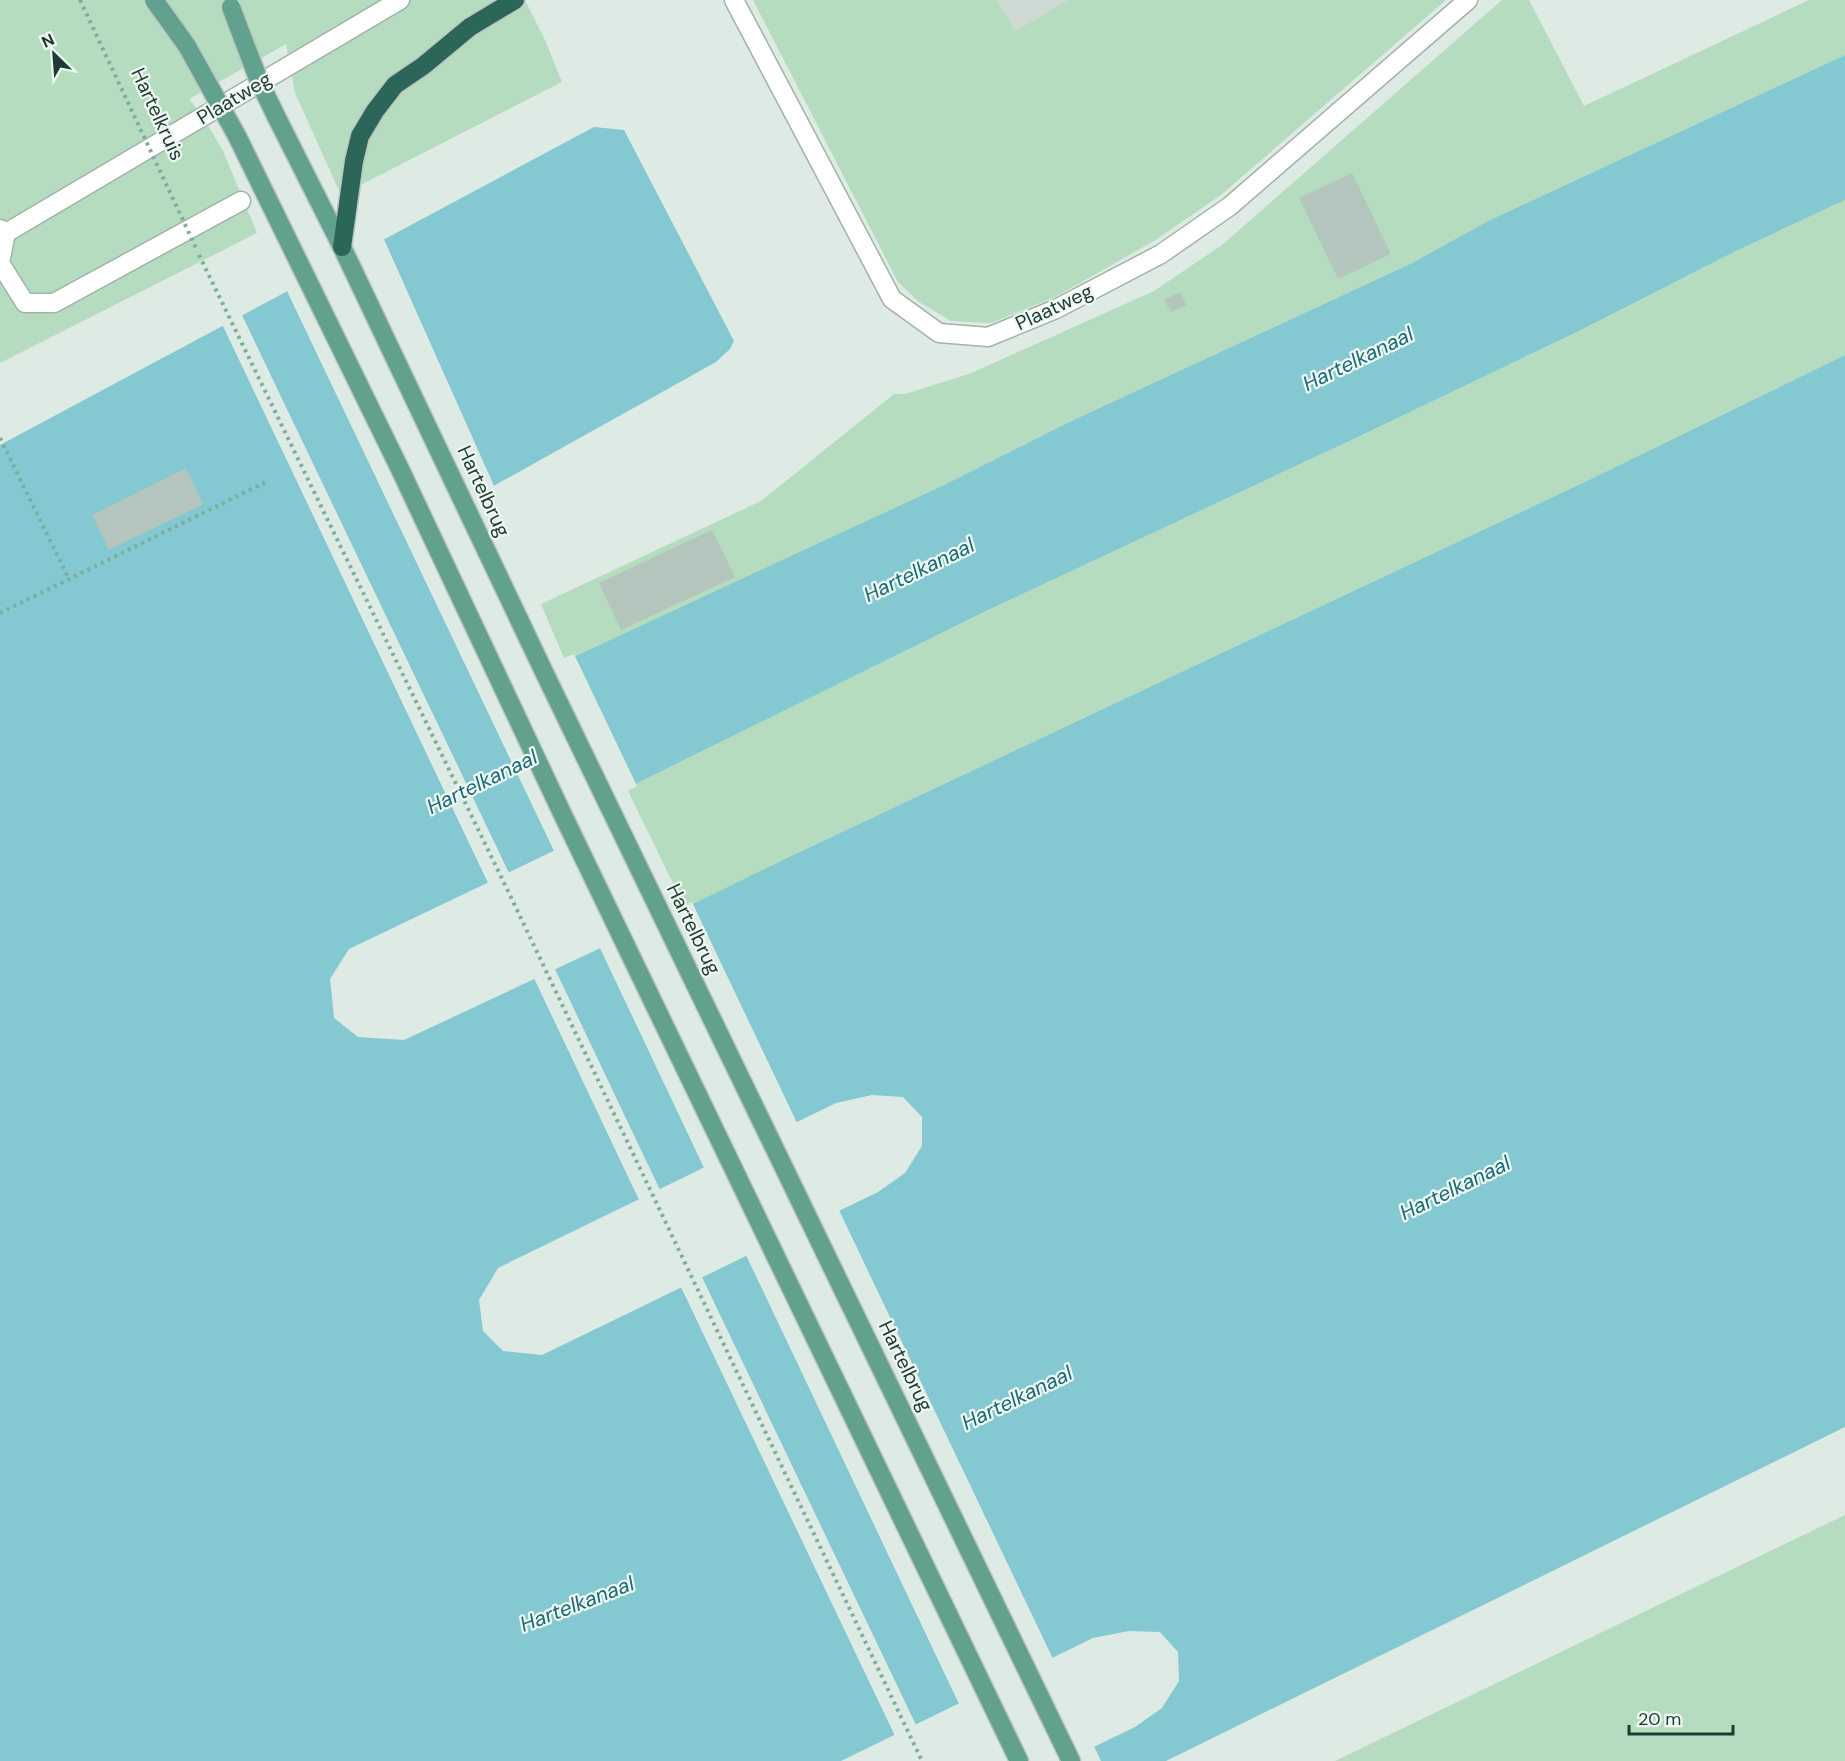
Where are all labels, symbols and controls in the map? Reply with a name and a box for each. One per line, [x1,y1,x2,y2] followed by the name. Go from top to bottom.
[24,24,84,84] north arrow
[38,29,58,53] text: N
[125,64,191,164] street label: Hartelkruis
[192,66,276,130] street label: Plaatweg
[1011,278,1097,336] street label: Plaatweg
[1298,320,1418,398] water label: Hartelkanaal
[452,441,516,541] street label: Hartelbrug
[859,531,979,609] water label: Hartelkanaal
[422,743,542,821] water label: Hartelkanaal
[661,879,727,979] street label: Hartelbrug
[1395,1149,1515,1227] water label: Hartelkanaal
[873,1316,939,1416] street label: Hartelbrug
[957,1359,1077,1437] water label: Hartelkanaal
[516,1569,638,1639] water label: Hartelkanaal
[1629,1698,1732,1736] scale bar
[1638,1707,1681,1731] text: 20 m

